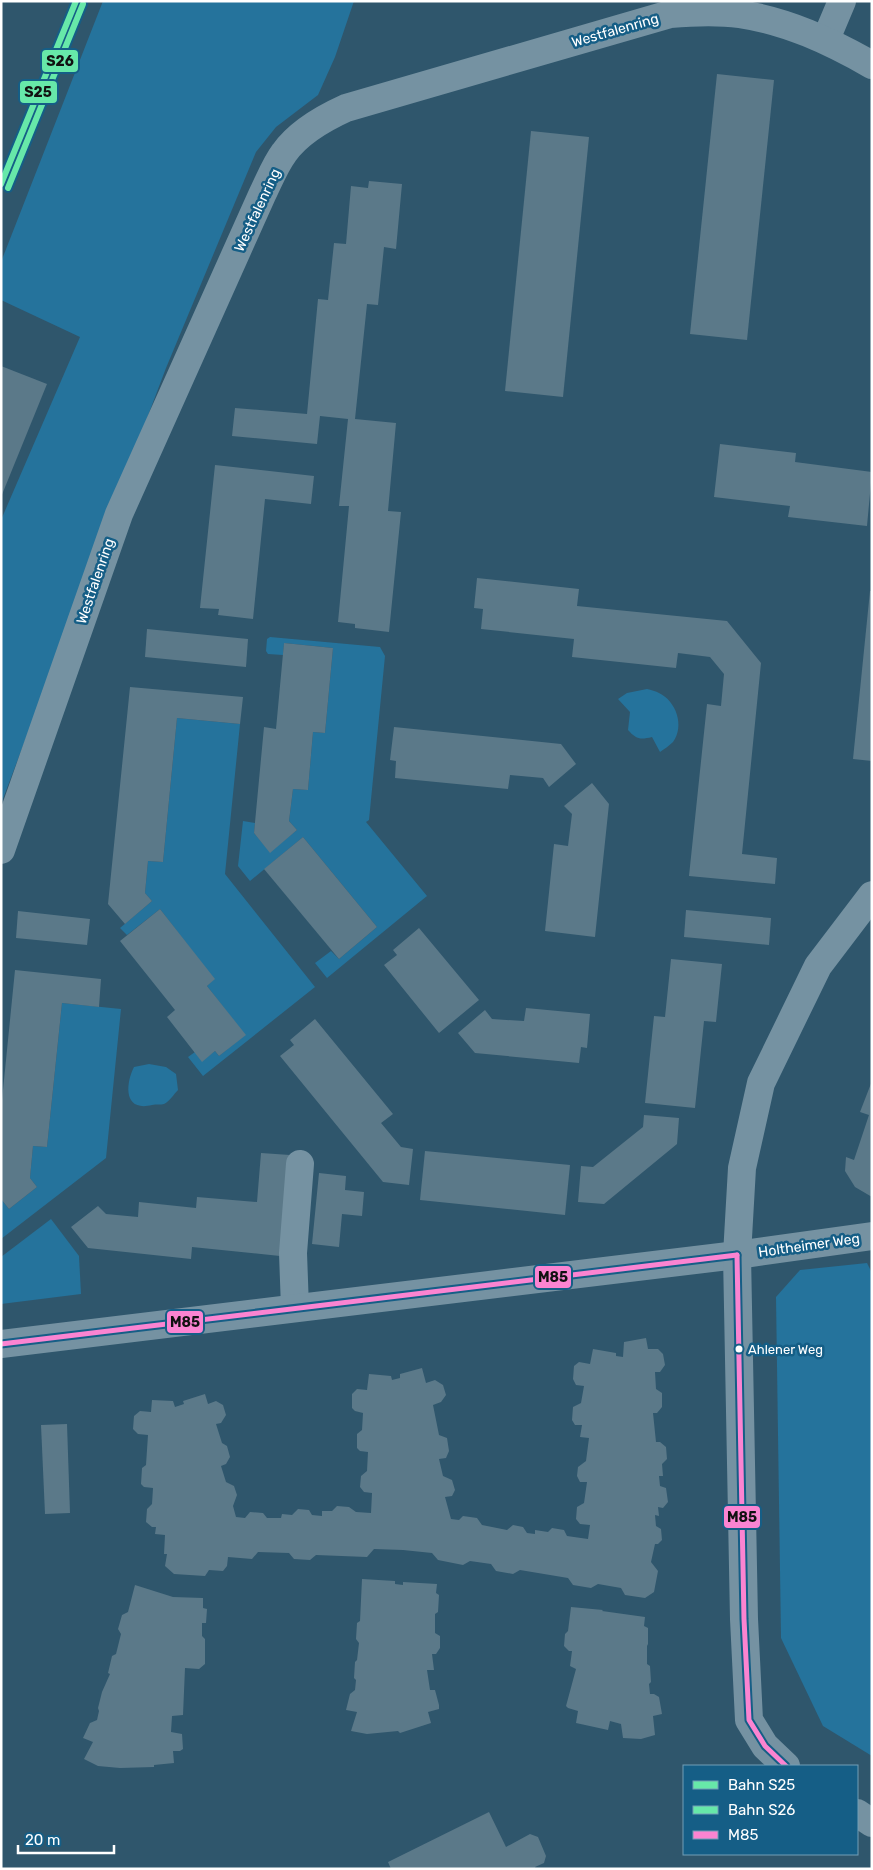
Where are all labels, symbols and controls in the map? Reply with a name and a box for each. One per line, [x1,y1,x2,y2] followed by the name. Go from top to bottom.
[570,10,661,51] street label: Westfalenring
[41,49,79,73] line badge: S26
[46,53,74,70] text: S26
[19,80,58,104] line badge: S25
[24,84,52,101] text: S25
[231,166,284,254] street label: Westfalenring
[73,536,118,626] street label: Westfalenring
[757,1230,861,1261] street label: Holtheimer Weg
[534,1265,572,1289] line badge: M85
[538,1269,568,1286] text: M85
[166,1310,204,1334] line badge: M85
[170,1314,200,1331] text: M85
[748,1342,823,1358] place label: Ahlener Weg
[734,1344,744,1354] marker: Ahlener Weg
[723,1505,761,1529] line badge: M85
[727,1509,757,1526] text: M85
[683,1765,858,1855] legend
[728,1776,795,1794] text: Bahn S25
[728,1801,795,1819] text: Bahn S26
[18,1822,114,1854] scale bar
[728,1826,758,1844] text: M85
[25,1831,60,1849] text: 20 m

